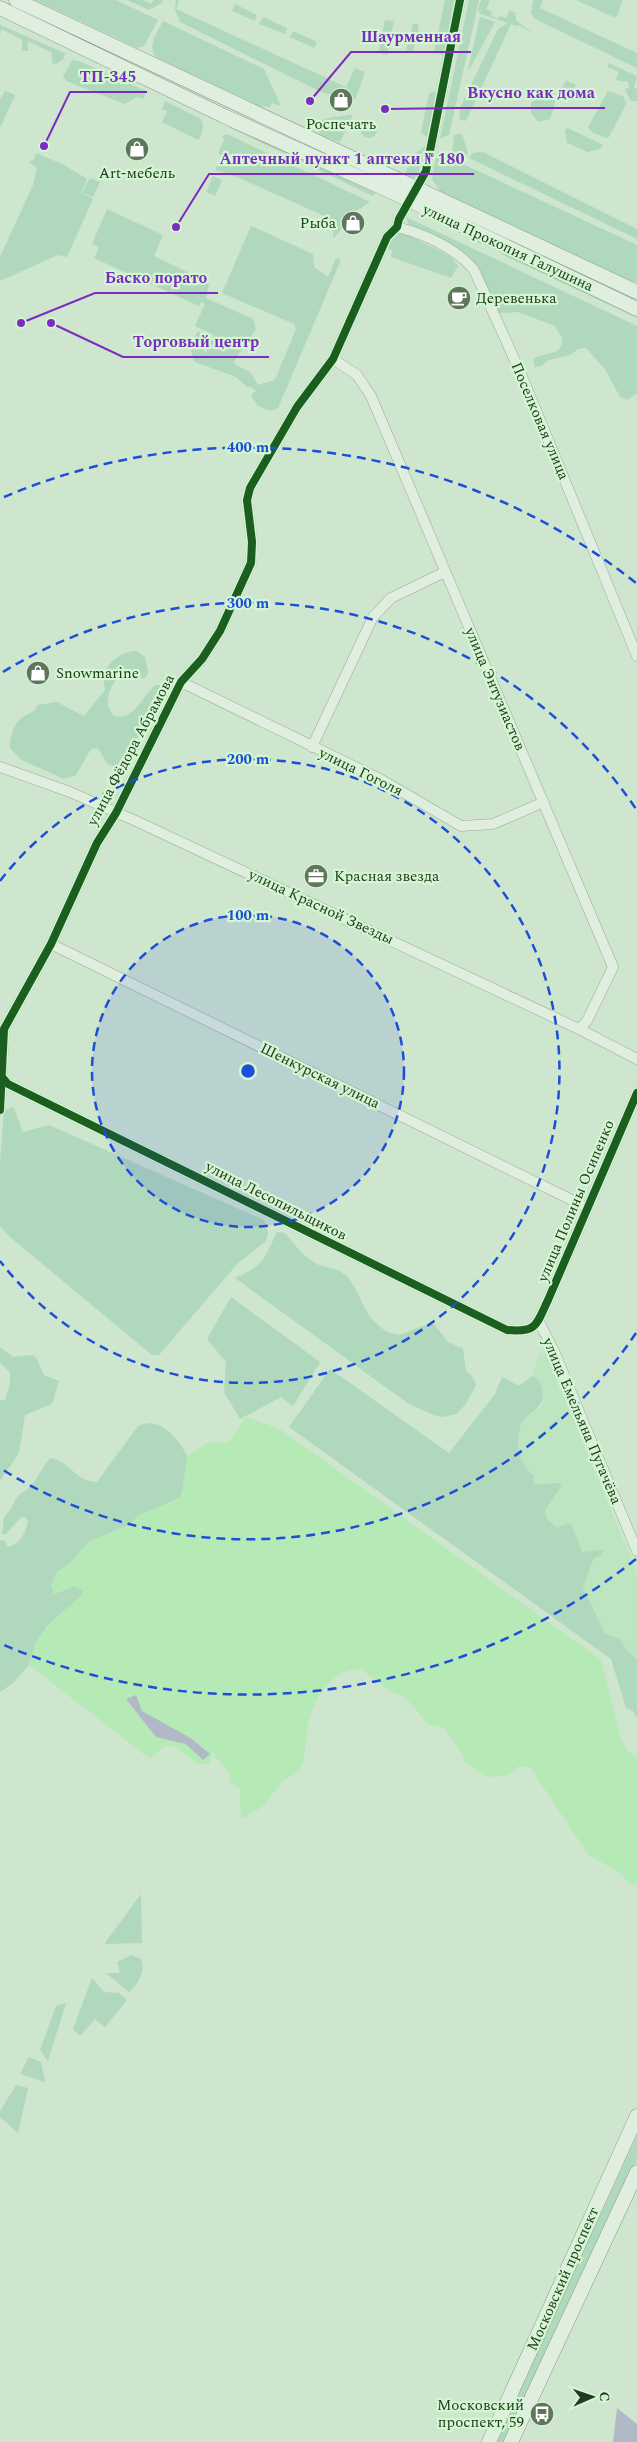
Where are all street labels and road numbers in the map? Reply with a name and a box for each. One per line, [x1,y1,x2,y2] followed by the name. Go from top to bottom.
[418,198,598,298] street label: улица Прокопия Галушина
[505,359,575,484] street label: Поселковая улица
[458,623,532,755] street label: улица Энтузиастов
[81,669,181,831] street label: улица Фёдора Абрамова
[314,741,407,802] street label: улица Гоголя
[244,863,398,951] street label: улица Красной Звезды
[256,1037,385,1115] street label: Шенкурская улица
[531,1116,621,1287] street label: улица Полины Осипенко
[200,1155,351,1247] street label: улица Лесопильщиков
[536,1333,628,1509] street label: улица Емельяна Пугачёва
[521,2203,605,2355] street label: Московский проспект

